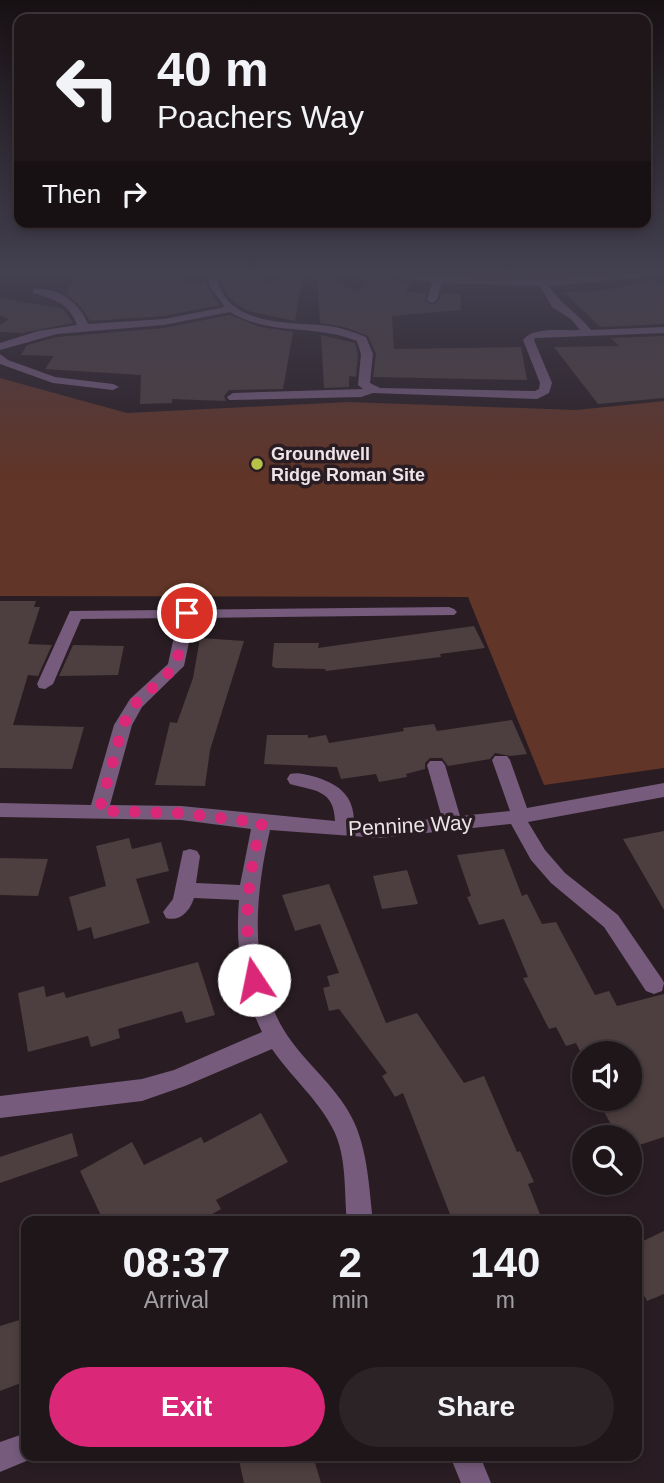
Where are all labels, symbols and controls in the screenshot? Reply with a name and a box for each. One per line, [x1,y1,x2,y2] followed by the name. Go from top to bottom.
[42,42,133,133] icon: left
[157,42,269,96] text: 40 m
[157,99,364,135] text: Poachers Way
[115,175,153,213] icon: right
[42,179,101,209] text: Then
[271,444,425,485] place label: Groundwell Ridge Roman Site
[249,456,265,472] marker: Groundwell Ridge Roman Site
[157,583,217,643] pin
[168,594,206,632] icon: arrive
[347,810,473,840] street label: Pennine Way
[217,943,291,1017] position arrow
[572,1041,642,1195] map controls
[572,1041,642,1111] button: sound
[572,1125,642,1195] button: search
[123,1239,230,1286] text: 08:37
[338,1239,362,1286] text: 2
[470,1239,540,1286] text: 140
[144,1287,209,1313] text: Arrival
[332,1287,369,1313] text: min
[496,1287,515,1313] text: m
[49,1367,325,1447] button: Exit
[339,1367,614,1447] button: Share

